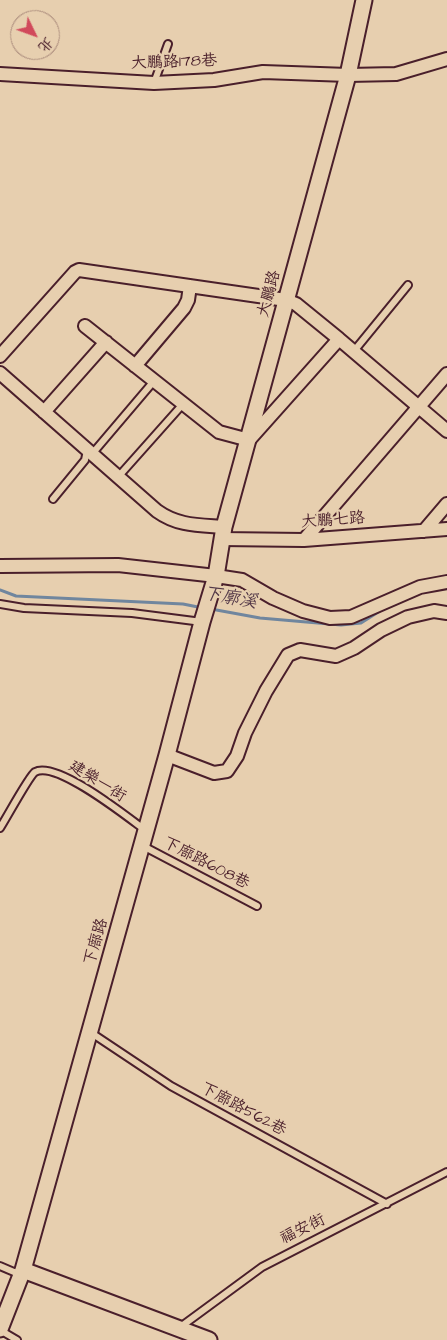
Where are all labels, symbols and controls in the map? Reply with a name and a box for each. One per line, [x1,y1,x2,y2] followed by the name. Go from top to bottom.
[10,10,60,60] north arrow
[33,32,58,56] text: 北
[131,52,217,74] street label: 大鵬路178巷
[255,268,285,320] street label: 大鵬路
[300,509,366,533] street label: 大鵬七路
[202,584,258,614] water label: 下廓溪
[65,757,129,807] street label: 建樂一街
[160,834,252,894] street label: 下廍路608巷
[81,916,113,968] street label: 下廍路
[197,1079,289,1141] street label: 下廍路562巷
[277,1211,329,1249] street label: 福安街

